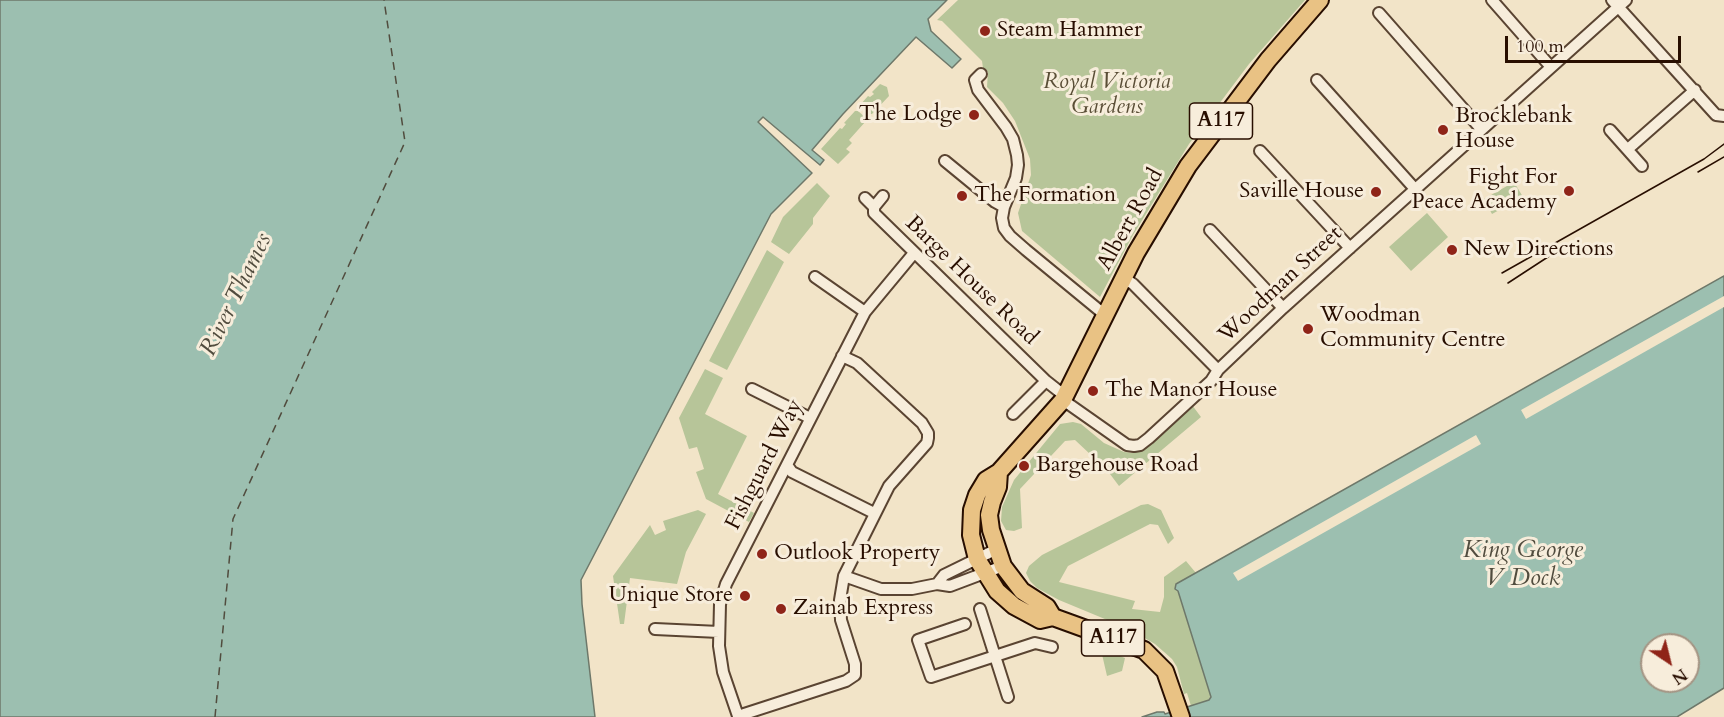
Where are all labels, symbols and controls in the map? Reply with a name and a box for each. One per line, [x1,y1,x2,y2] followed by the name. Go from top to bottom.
[997,18,1142,44] place label: Steam Hammer
[978,24,992,38] marker: Steam Hammer
[1508,24,1684,62] scale bar
[1516,34,1564,59] text: 100 m
[1043,70,1171,122] park label: Royal Victoria Gardens
[859,102,962,128] place label: The Lodge
[1190,103,1252,139] road number: A117
[1455,104,1573,156] place label: Brocklebank House
[967,108,981,122] marker: The Lodge
[1436,123,1450,137] marker: Brocklebank House
[1092,165,1170,275] street label: Albert Road
[1411,165,1557,216] place label: Fight For Peace Academy
[1239,179,1364,205] place label: Saville House
[974,183,1116,209] place label: The Formation
[1562,184,1576,198] marker: Fight For Peace Academy
[1369,185,1383,199] marker: Saville House
[955,189,969,203] marker: The Formation
[899,211,1043,351] street label: Barge House Road
[1214,221,1348,349] street label: Woodman Street
[195,229,279,361] water label: River Thames
[1464,237,1613,263] place label: New Directions
[1445,243,1459,257] marker: New Directions
[1320,303,1505,354] place label: Woodman Community Centre
[1301,322,1315,336] marker: Woodman Community Centre
[1105,378,1277,404] place label: The Manor House
[1086,384,1100,398] marker: The Manor House
[721,395,809,535] street label: Fishguard Way
[1036,453,1198,479] place label: Bargehouse Road
[1017,459,1031,473] marker: Bargehouse Road
[1463,537,1583,593] water label: King George V Dock
[774,541,940,567] place label: Outlook Property
[755,547,769,561] marker: Outlook Property
[609,583,733,609] place label: Unique Store
[738,589,752,603] marker: Unique Store
[793,596,933,622] place label: Zainab Express
[774,602,788,616] marker: Zainab Express
[1082,620,1144,656] road number: A117
[1640,633,1700,693] north arrow
[1667,663,1691,689] text: N

